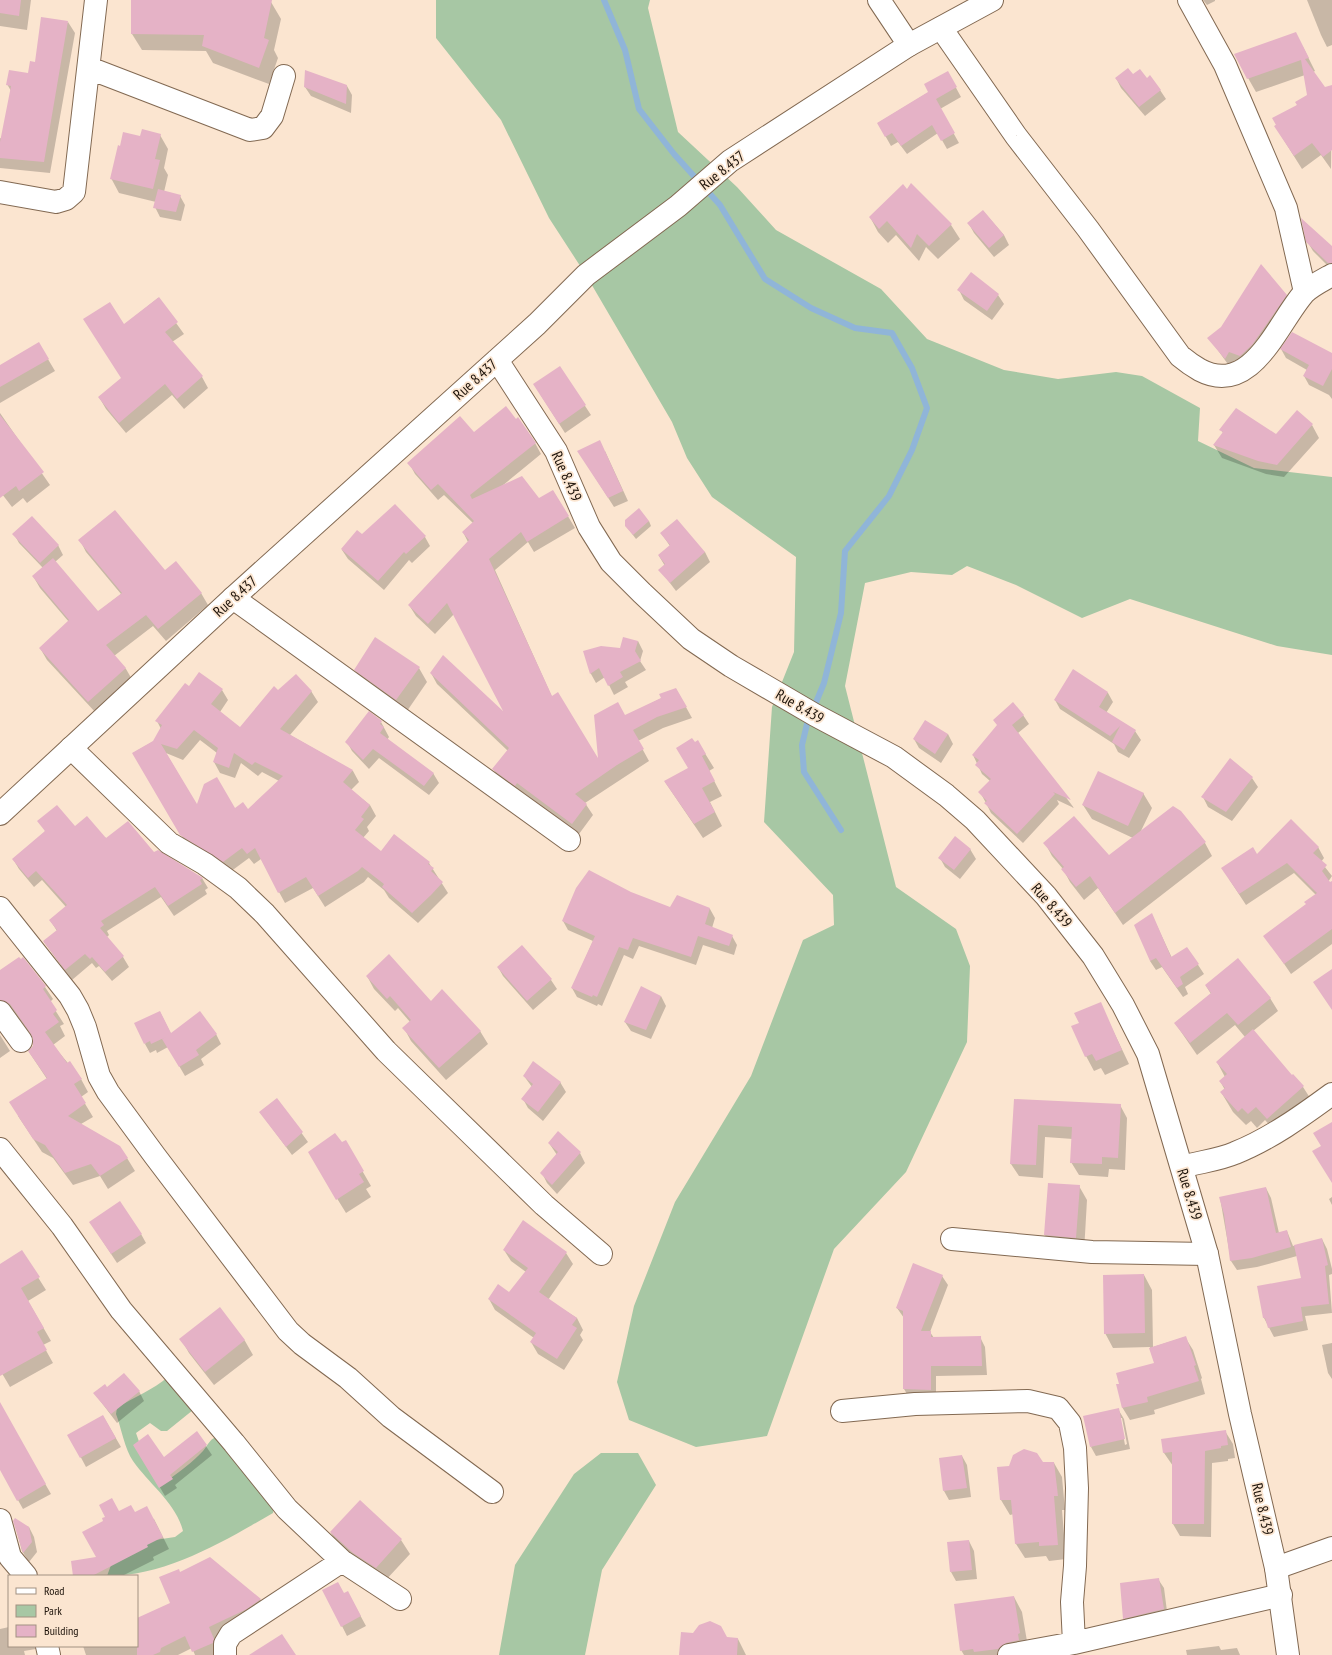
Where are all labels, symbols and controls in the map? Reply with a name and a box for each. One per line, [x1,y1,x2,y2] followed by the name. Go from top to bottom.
[695,146,749,194] street label: Rue 8.437
[449,354,501,404] street label: Rue 8.437
[548,448,586,504] street label: Rue 8.439
[209,571,261,621] street label: Rue 8.437
[772,685,828,727] street label: Rue 8.439
[1028,879,1076,931] street label: Rue 8.439
[1173,1166,1207,1222] street label: Rue 8.439
[1248,1481,1278,1537] street label: Rue 8.439
[8,1575,138,1647] legend
[44,1583,64,1598] text: Road
[44,1603,62,1618] text: Park
[44,1623,79,1638] text: Building

